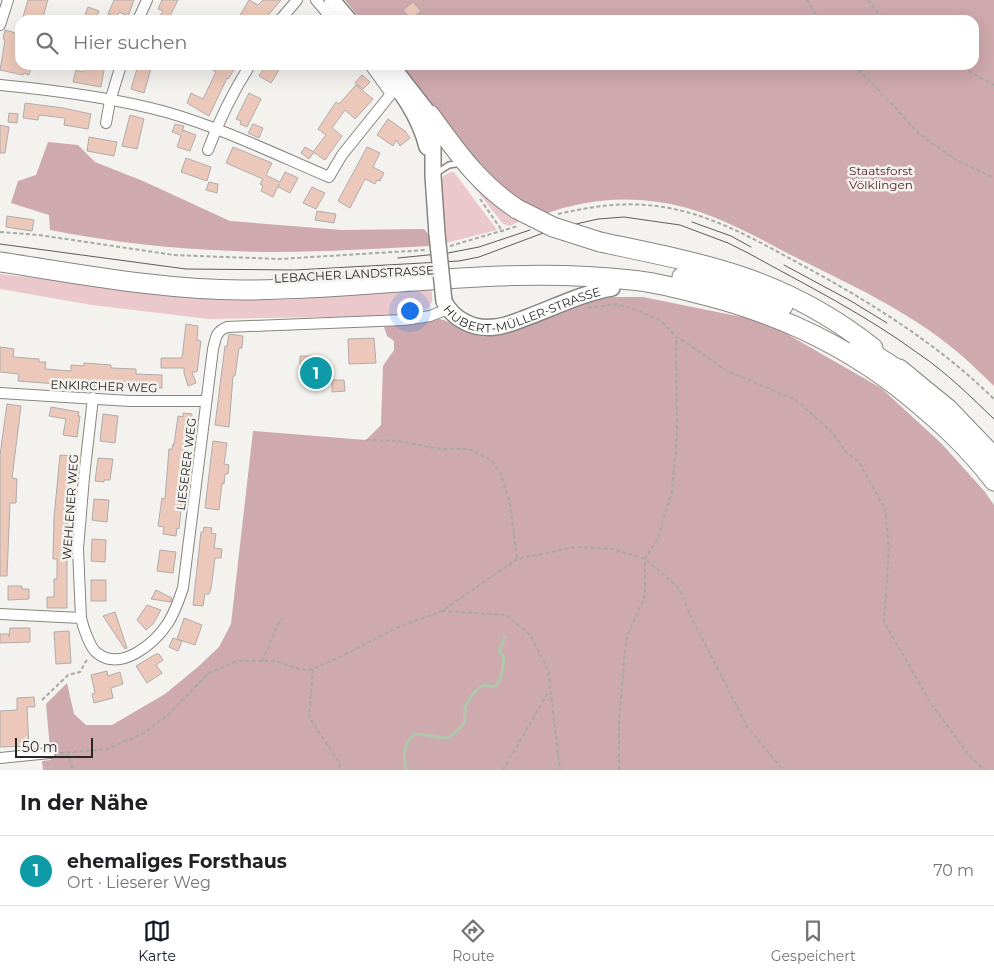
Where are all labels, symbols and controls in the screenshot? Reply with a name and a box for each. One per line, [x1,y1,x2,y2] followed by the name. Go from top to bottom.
[15,15,979,70] search box
[33,29,61,57] icon: search
[73,31,187,54] text: Hier suchen
[849,163,913,192] park label: Staatsforst Völklingen
[274,262,434,286] street label: LEBACHER LANDSTRASSE
[441,283,602,335] street label: HUBERT-MÜLLER-STRASSE
[397,298,423,324] your location
[300,354,332,392] pin: 1
[50,377,158,395] street label: ENKIRCHER WEG
[173,417,199,511] street label: LIESERER WEG
[59,454,81,560] street label: WEHLENER WEG
[15,735,92,758] scale bar
[22,738,58,756] text: 50 m
[20,790,148,815] text: In der Nähe
[67,850,287,873] text: ehemaliges Forsthaus
[33,861,39,880] text: 1
[933,861,974,880] text: 70 m
[67,873,211,892] text: Ort · Lieserer Weg
[138,917,176,965] tab: Karte
[452,917,494,965] tab: Route
[771,917,856,965] tab: Gespeichert

